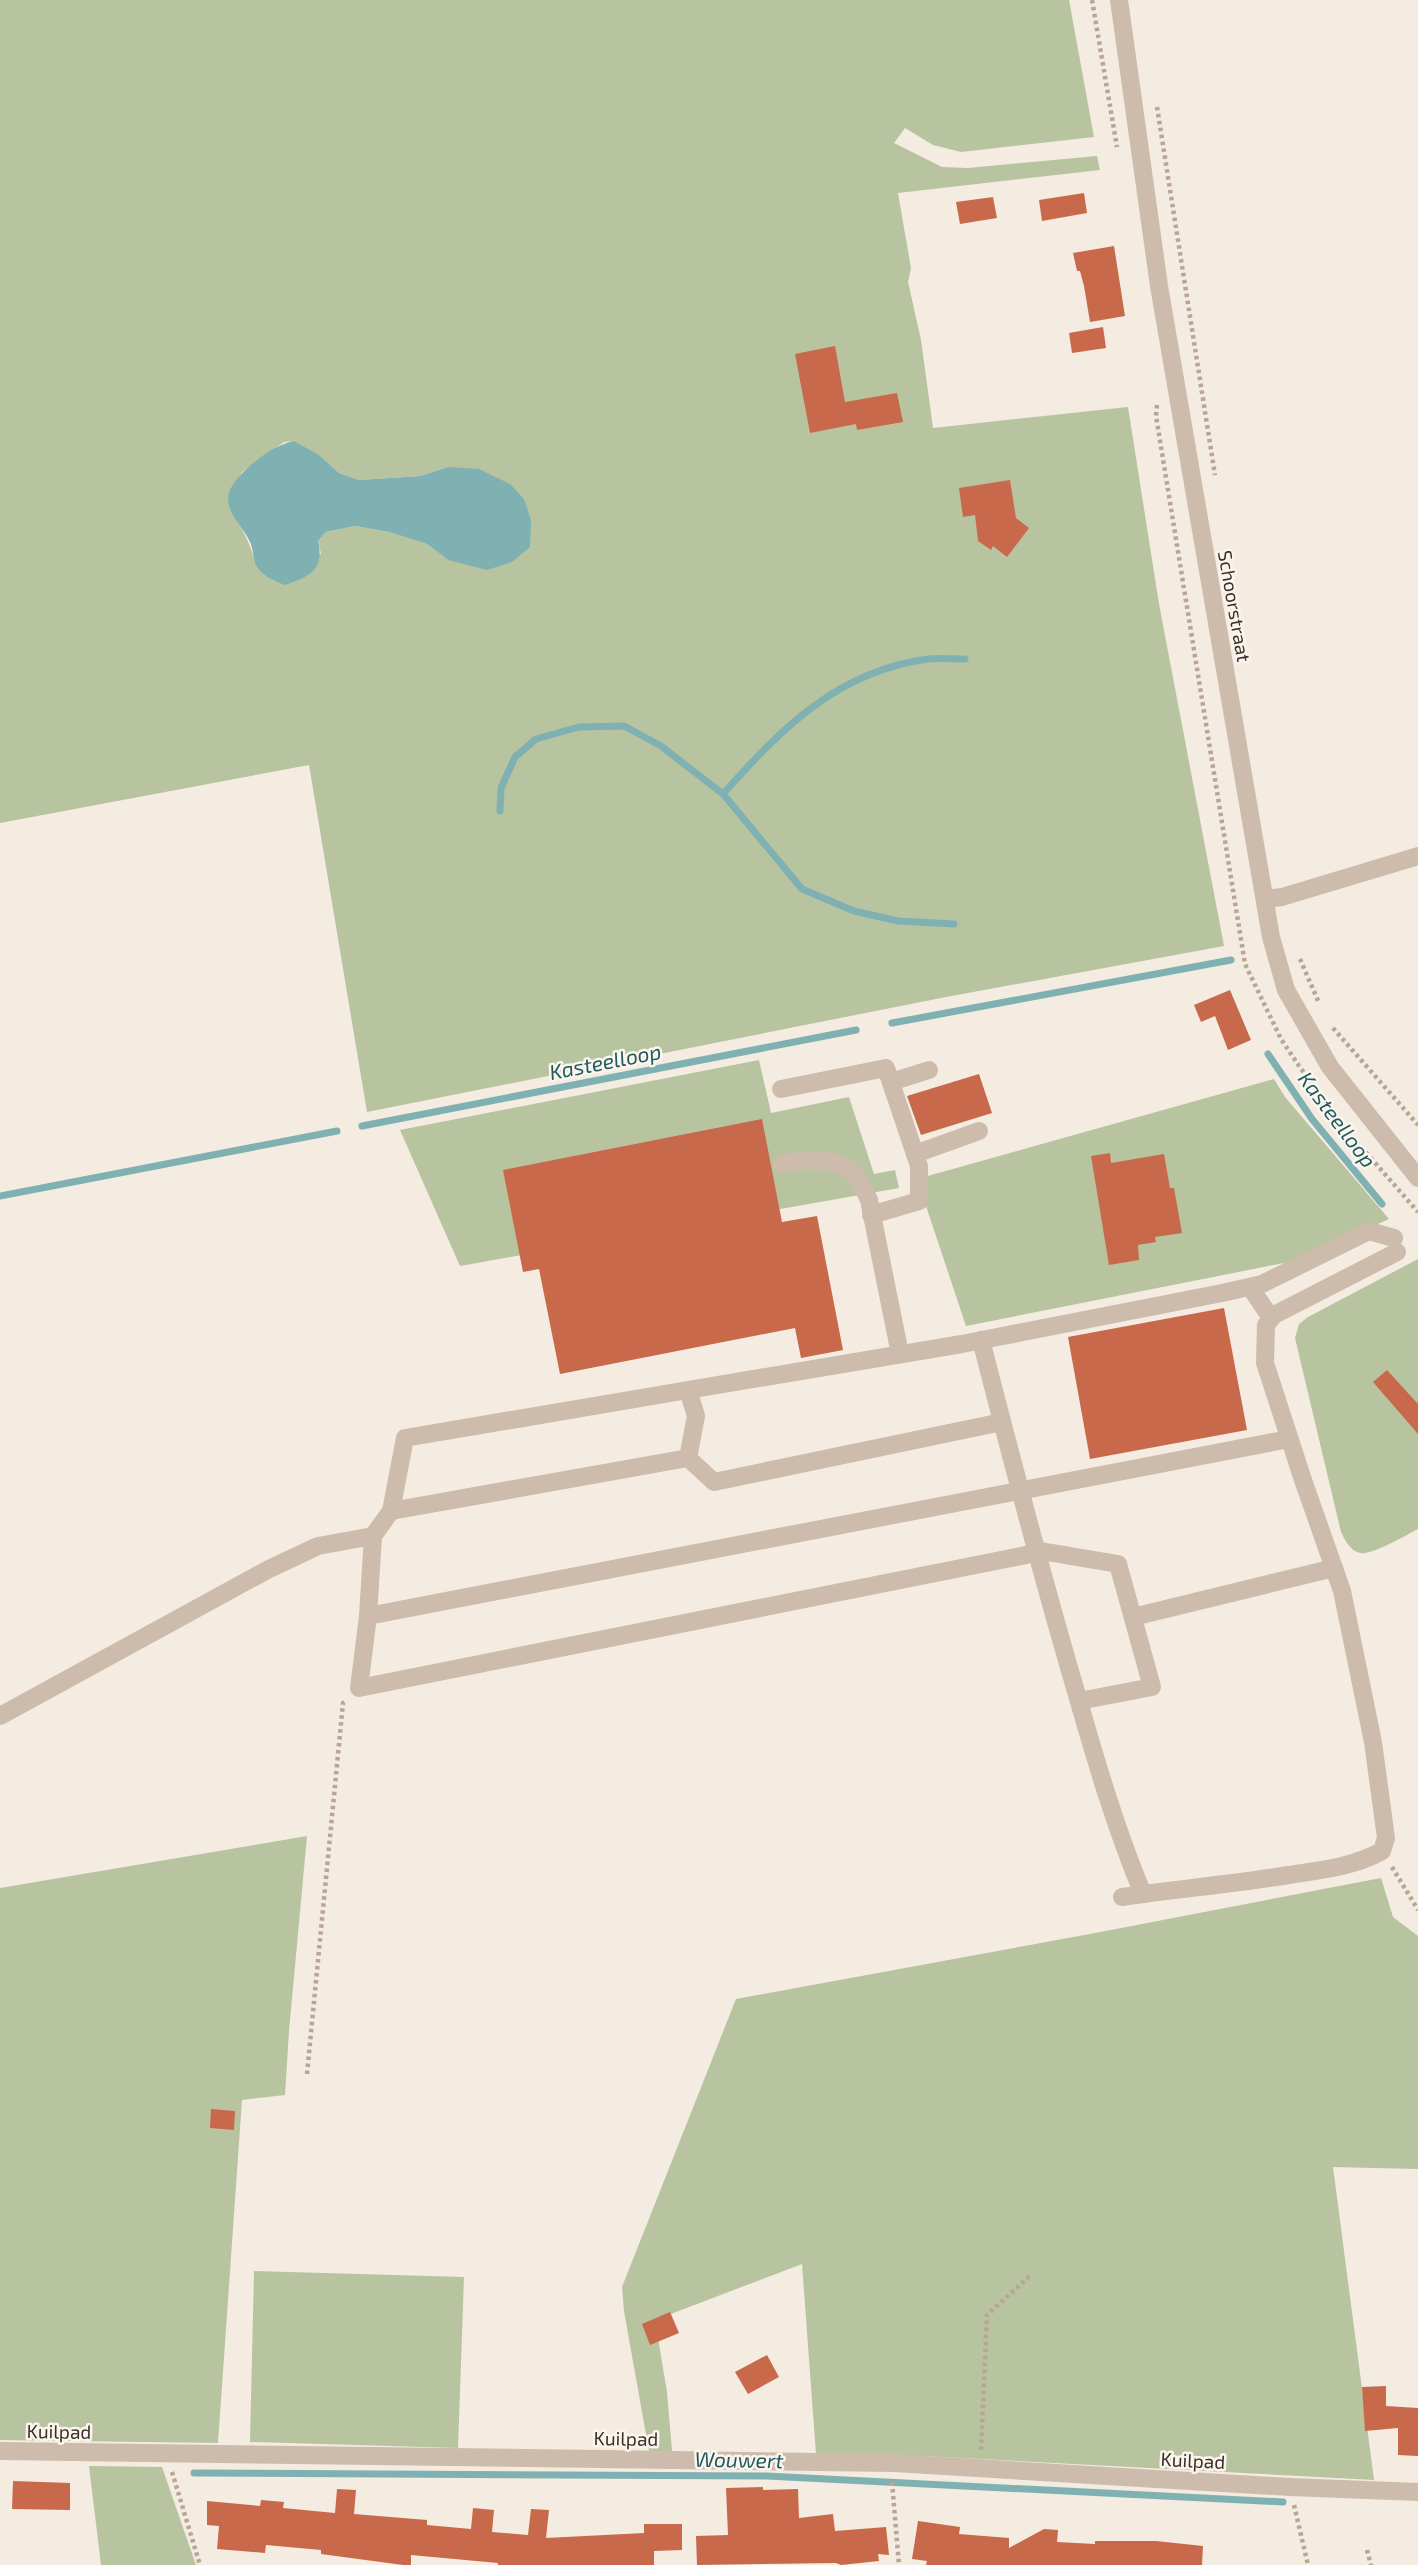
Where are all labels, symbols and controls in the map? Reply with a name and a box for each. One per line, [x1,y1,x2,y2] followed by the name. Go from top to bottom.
[1214,548,1256,664] street label: Schoorstraat
[547,1038,663,1084] water label: Kasteelloop
[1294,1066,1382,1172] water label: Kasteelloop
[26,2419,92,2443] street label: Kuilpad
[593,2426,659,2450] street label: Kuilpad
[694,2446,784,2472] water label: Wouwert
[1160,2447,1226,2473] street label: Kuilpad

